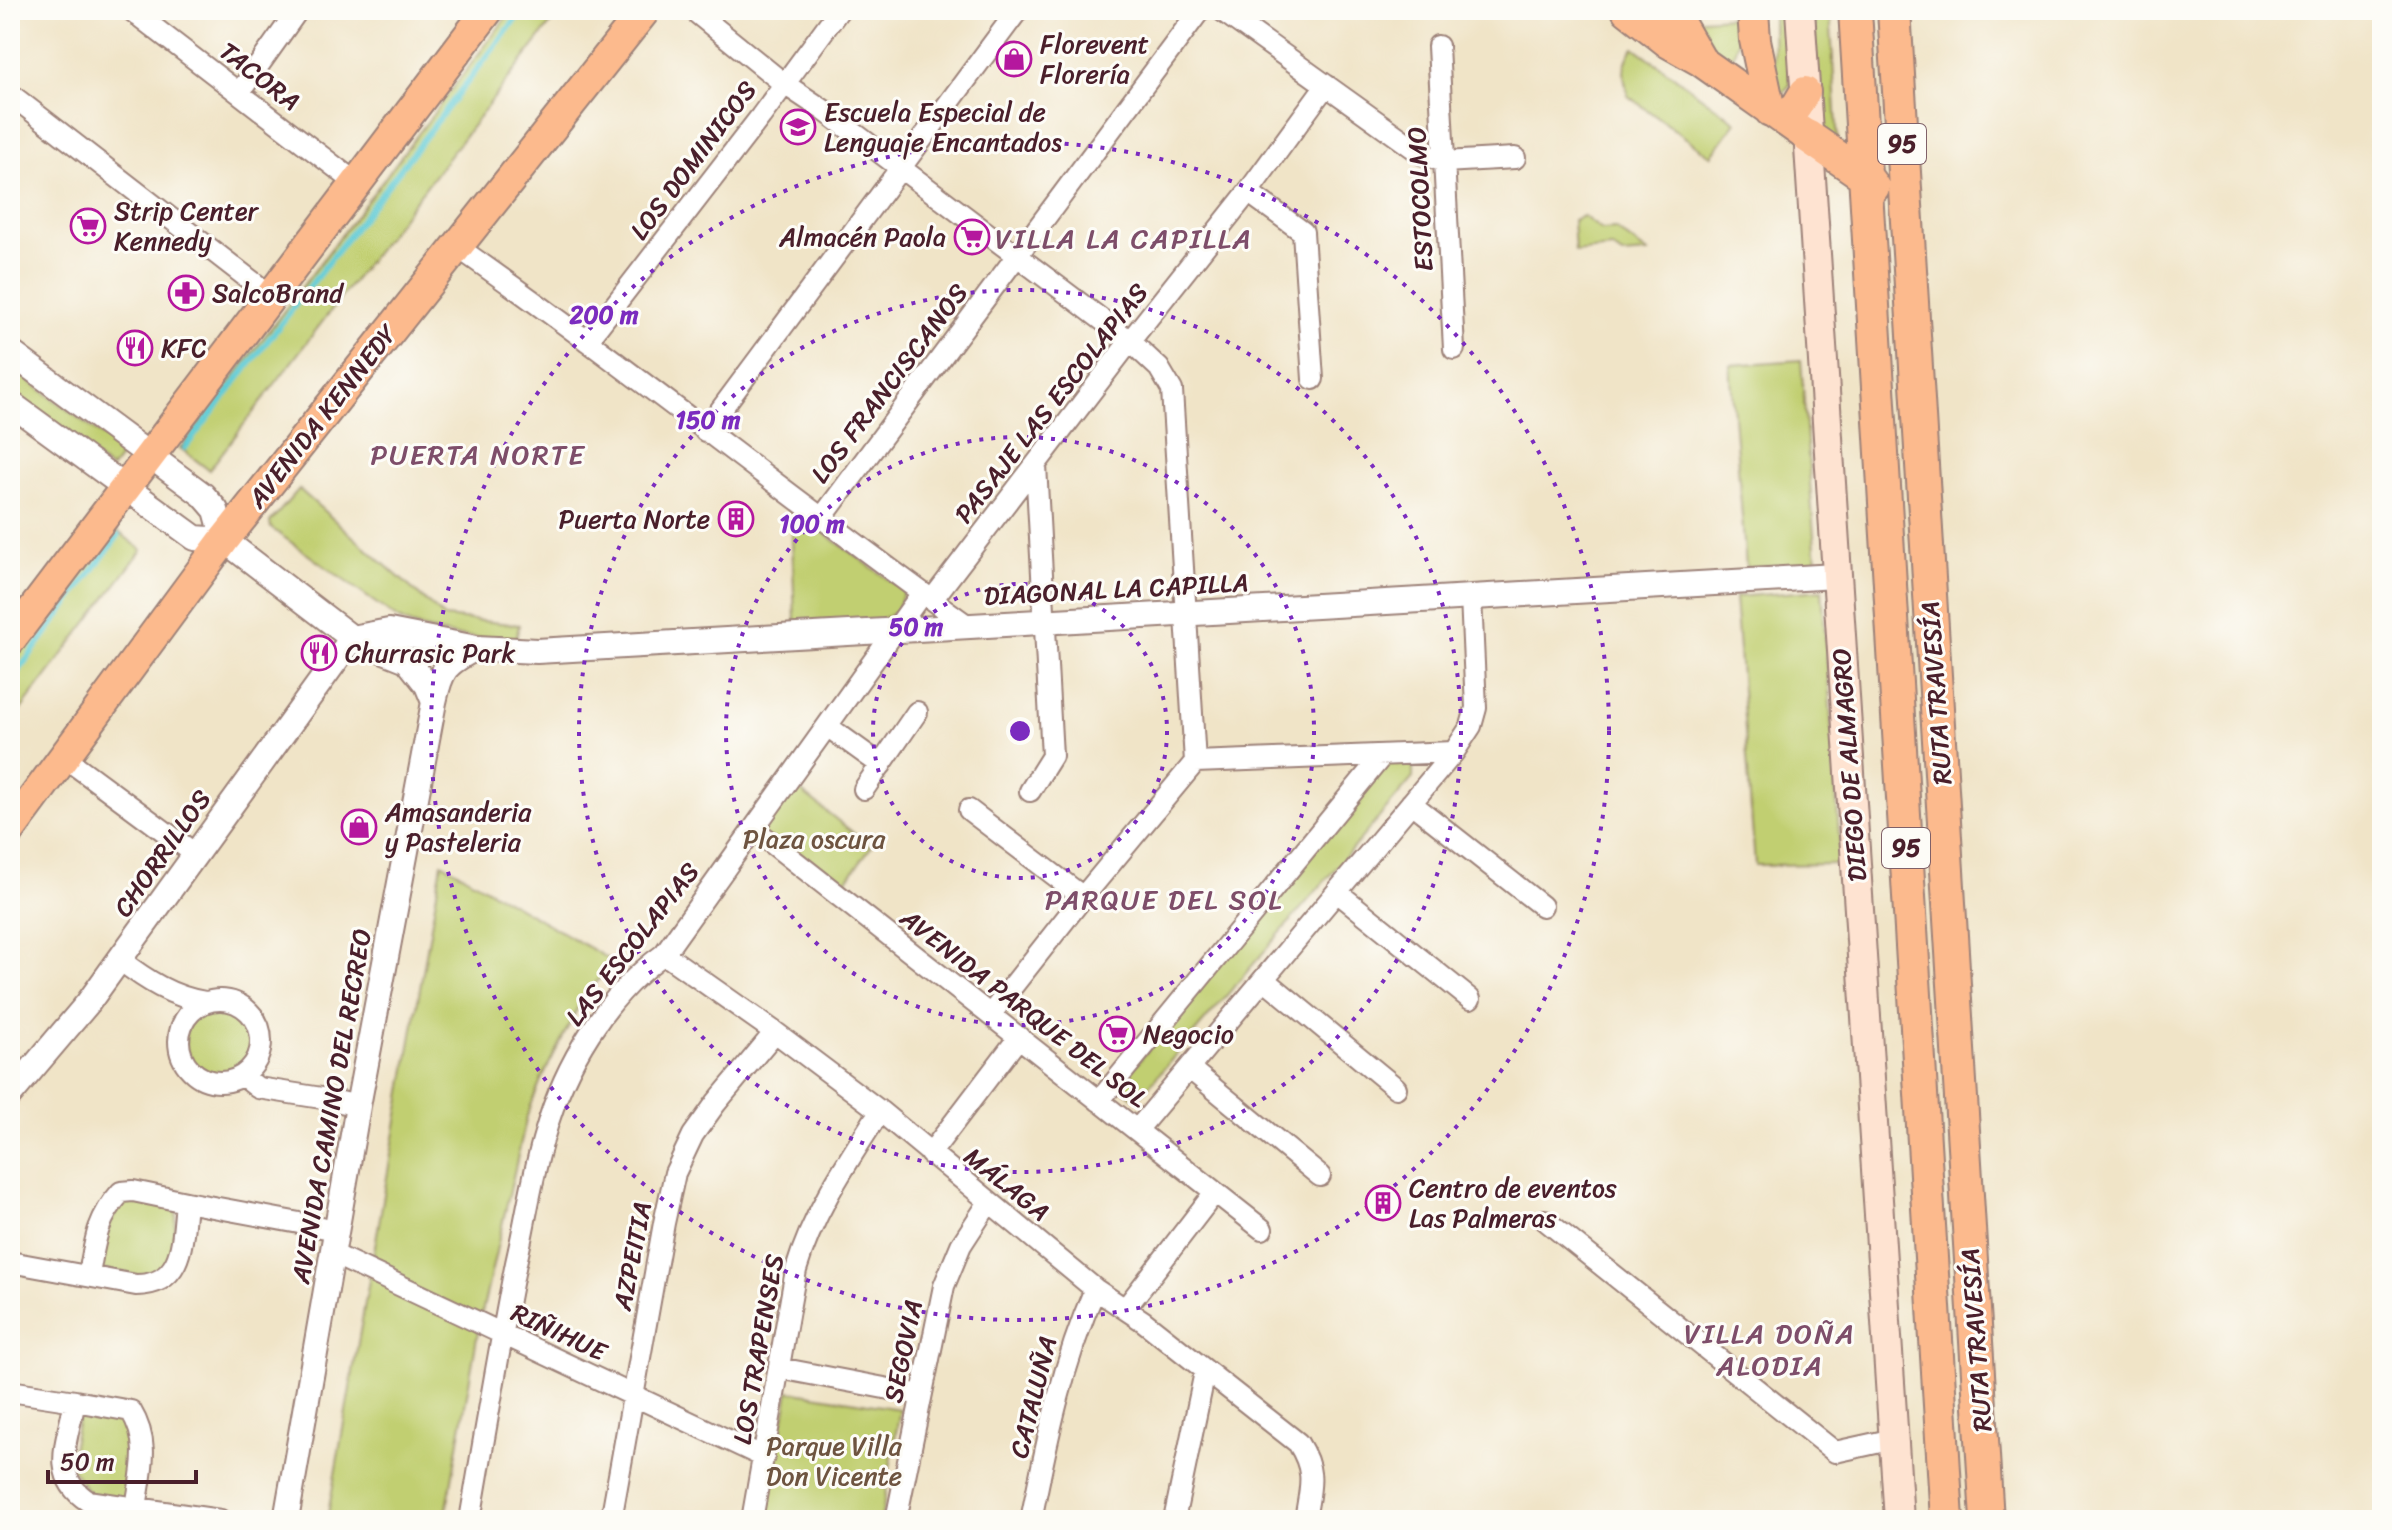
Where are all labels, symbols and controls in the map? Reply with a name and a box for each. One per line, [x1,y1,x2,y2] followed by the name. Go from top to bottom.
[1040,21,1149,97] place label: Florevent Florería
[209,29,311,123] street label: TACORA
[995,40,1033,78] shop icon: Florevent Florería
[617,70,769,250] street label: LOS DOMINICOS
[824,89,1062,165] place label: Escuela Especial de Lenguaje Encantados
[779,108,817,146] school or university icon: Escuela Especial de Lenguaje Encantados
[1878,124,1926,164] road number: 95
[1393,125,1447,273] street label: ESTOCOLMO
[114,188,260,264] place label: Strip Center Kennedy
[69,207,107,245] supermarket icon: Strip Center Kennedy
[778,214,946,260] place label: Almacén Paola
[995,214,1253,263] district label: VILLA LA CAPILLA
[953,218,991,256] supermarket icon: Almacén Paola
[212,270,345,316] place label: SalcoBrand
[942,272,1160,534] street label: PASAJE LAS ESCOLAPIAS
[798,273,980,493] street label: LOS FRANCISCANOS
[167,274,205,312] pharmacy icon: SalcoBrand
[569,294,639,336] text: 200 m
[234,312,410,519] street label: AVENIDA KENNEDY
[161,325,207,371] place label: KFC
[116,329,154,367] restaurant icon: KFC
[676,399,741,441] text: 150 m
[370,430,586,479] district label: PUERTA NORTE
[558,496,710,542] place label: Puerta Norte
[717,500,755,538] building icon: Puerta Norte
[779,503,845,545] text: 100 m
[982,559,1250,619] street label: DIAGONAL LA CAPILLA
[1907,600,1965,786] street label: RUTA TRAVESÍA
[889,606,944,648] text: 50 m
[345,630,516,676] place label: Churrasic Park
[300,634,338,672] restaurant icon: Churrasic Park
[1818,647,1880,883] street label: DIEGO DE ALMAGRO
[1006,717,1034,745] centre of rings
[101,779,223,927] street label: CHORRILLOS
[384,789,532,865] place label: Amasanderia y Pasteleria
[340,808,378,846] shop icon: Amasanderia y Pasteleria
[743,816,886,862] park label: Plaza oscura
[1882,828,1930,868] road number: 95
[553,852,711,1036] street label: LAS ESCOLAPIAS
[1045,875,1283,924] district label: PARQUE DEL SOL
[889,895,1158,1120] street label: AVENIDA PARQUE DEL SOL
[277,925,385,1288] street label: AVENIDA CAMINO DEL RECREO
[1143,1011,1234,1057] place label: Negocio
[1098,1015,1136,1053] supermarket icon: Negocio
[953,1135,1061,1233] street label: MÁLAGA
[1409,1165,1617,1241] place label: Centro de eventos Las Palmeras
[1364,1184,1402,1222] building icon: Centro de eventos Las Palmeras
[599,1197,665,1316] street label: AZPEITIA
[1947,1247,2005,1433] street label: RUTA TRAVESÍA
[719,1250,797,1448] street label: LOS TRAPENSES
[503,1290,616,1375] street label: RIÑIHUE
[870,1295,936,1407] street label: SEGOVIA
[1684,1309,1856,1390] district label: VILLA DOÑA ALODIA
[996,1331,1070,1463] street label: CATALUÑA
[766,1423,903,1499] park label: Parque Villa Don Vicente
[48,1434,196,1484] scale bar
[60,1441,115,1483] text: 50 m

